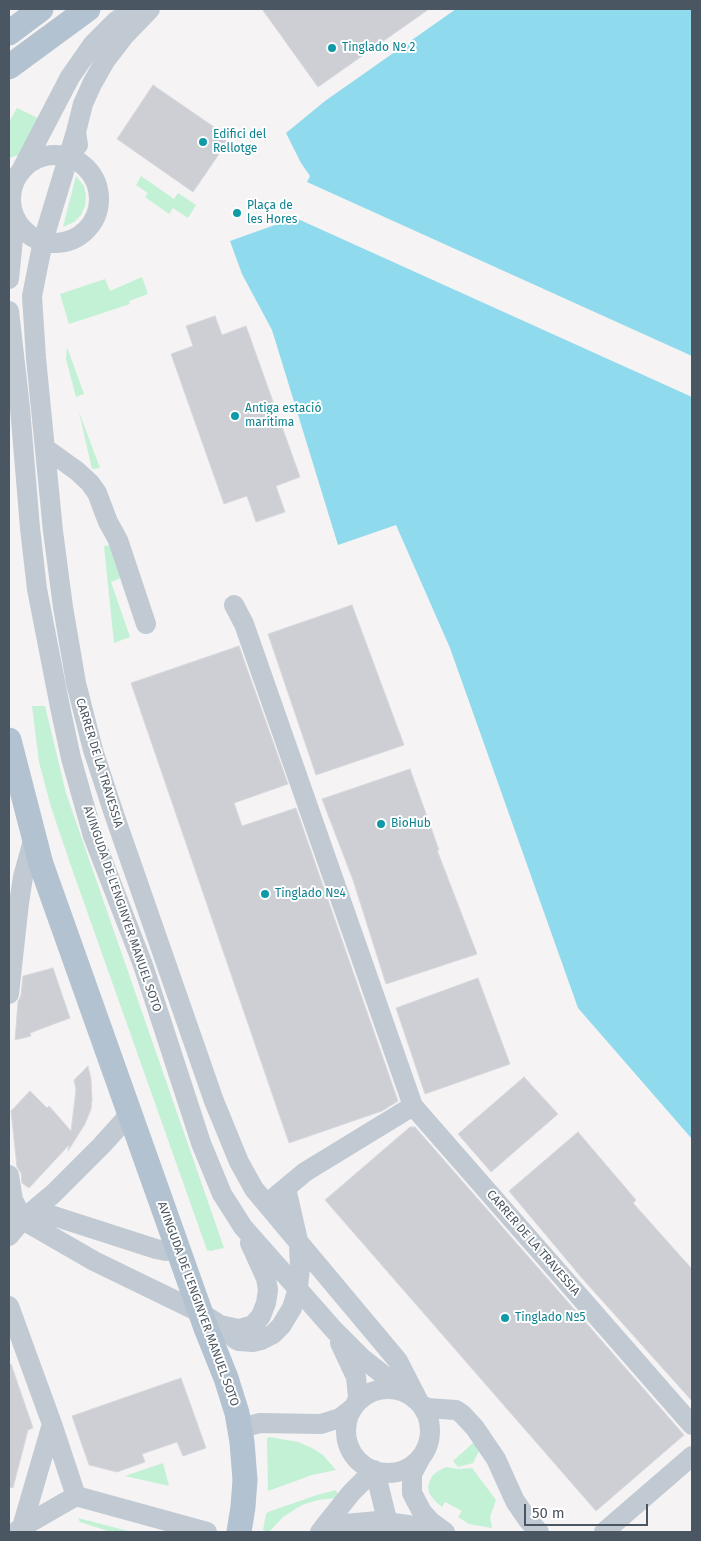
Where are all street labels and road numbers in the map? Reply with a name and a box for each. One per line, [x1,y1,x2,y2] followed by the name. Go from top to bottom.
[72,696,126,830] street label: CARRER DE LA TRAVESSIA
[80,804,164,1014] street label: AVINGUDA DE L'ENGINYER MANUEL SOTO
[483,1187,583,1299] street label: CARRER DE LA TRAVESSIA
[154,1200,242,1408] street label: AVINGUDA DE L'ENGINYER MANUEL SOTO

